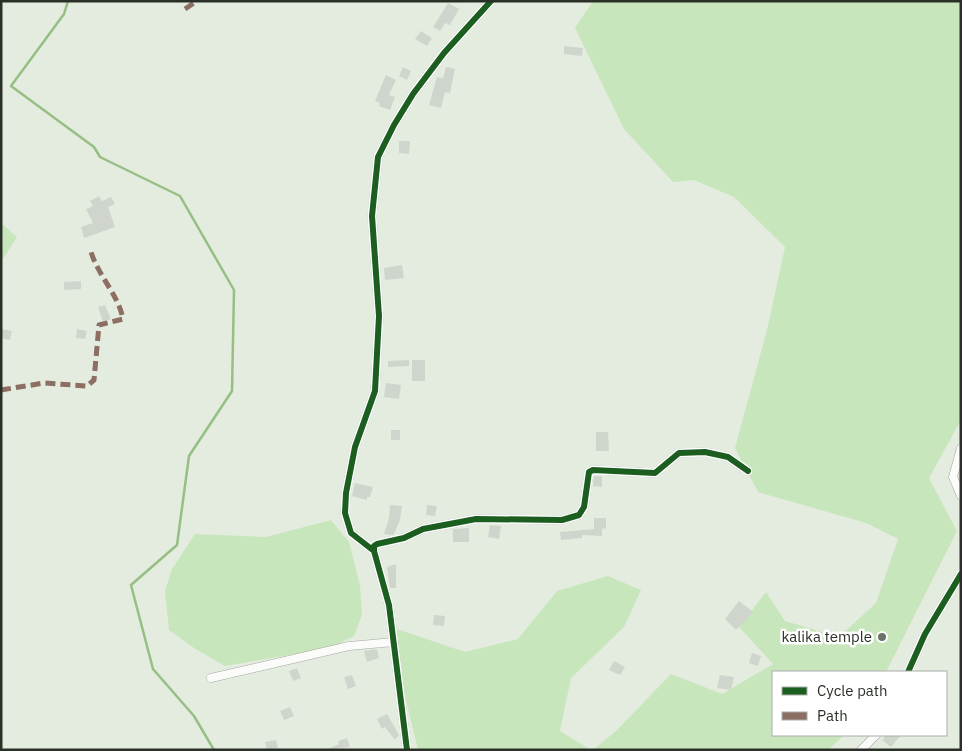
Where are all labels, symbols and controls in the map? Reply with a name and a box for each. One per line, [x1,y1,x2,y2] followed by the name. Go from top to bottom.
[781,627,872,646] place label: kalika temple
[876,631,888,643] marker: kalika temple
[772,671,947,736] legend
[817,681,888,700] text: Cycle path
[817,706,848,725] text: Path

